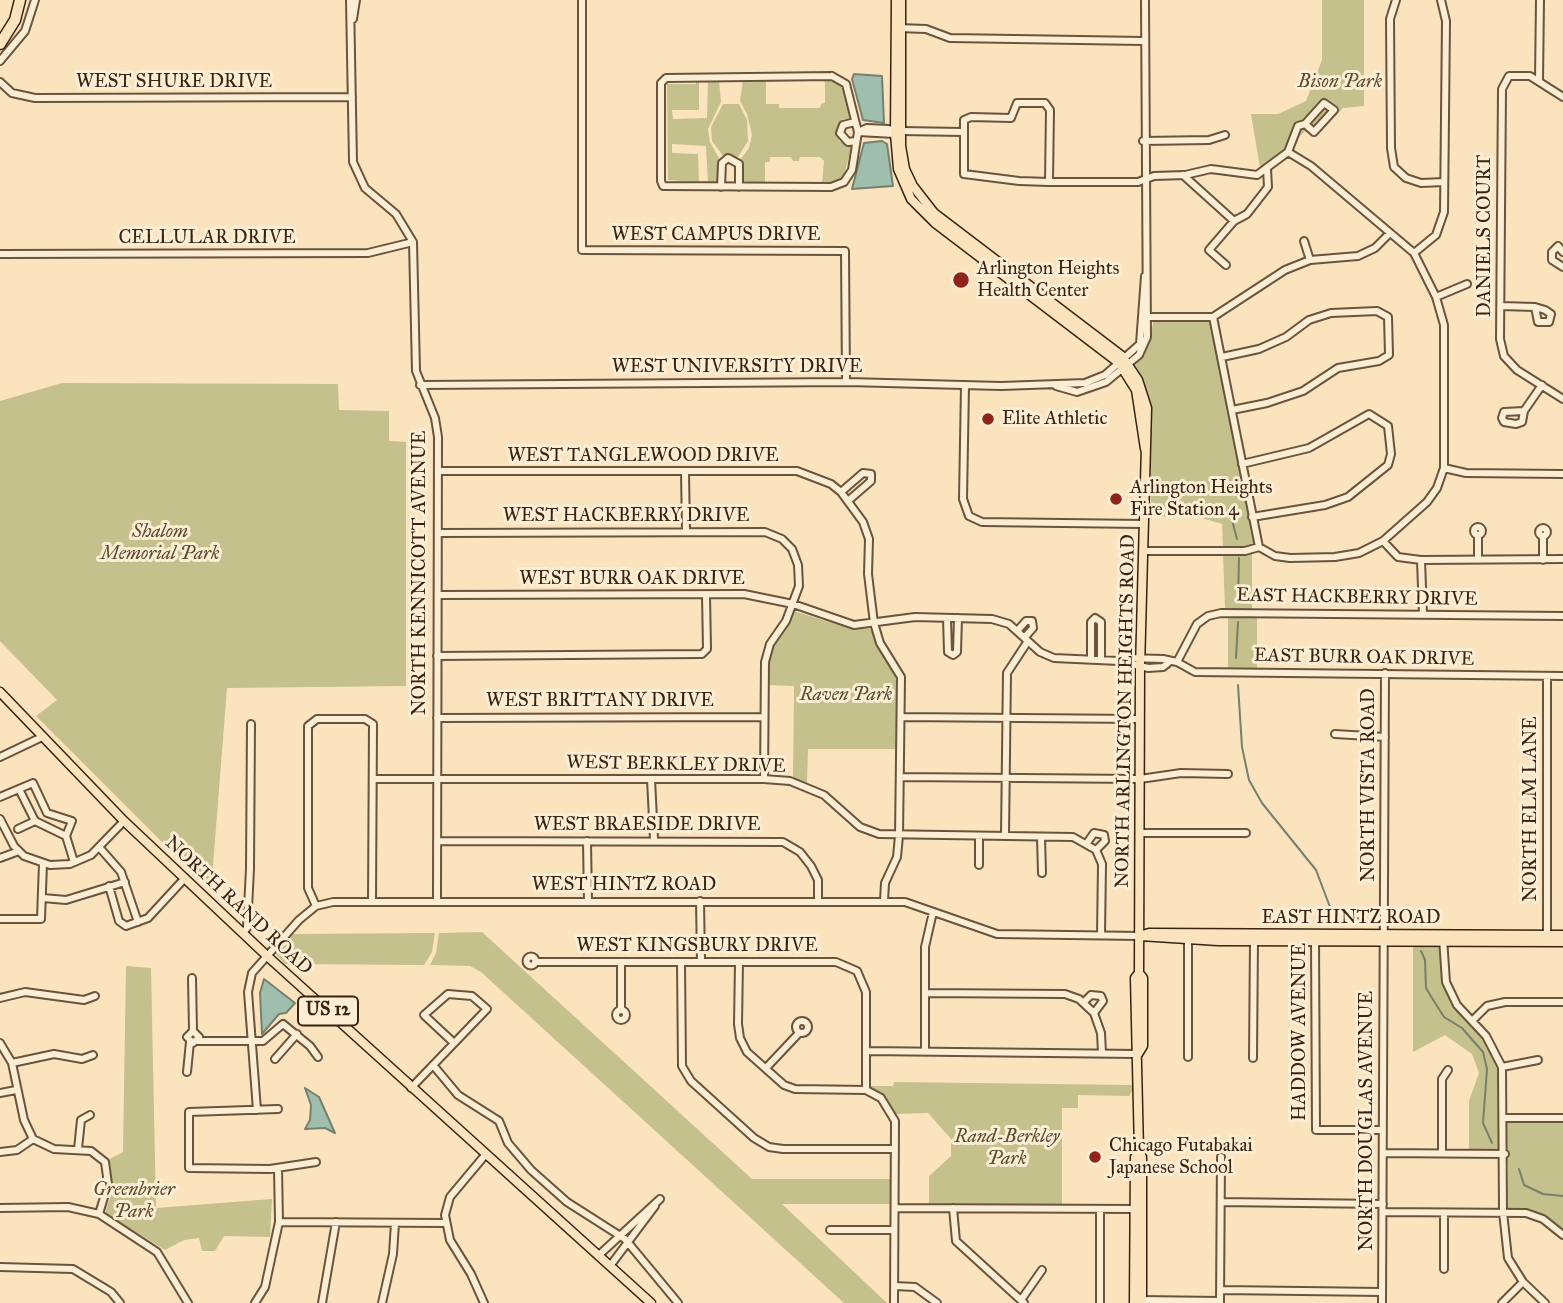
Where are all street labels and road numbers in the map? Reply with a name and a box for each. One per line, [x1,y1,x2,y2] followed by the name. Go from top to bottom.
[76,71,272,93] street label: WEST SHURE DRIVE
[1474,155,1496,317] street label: DANIELS COURT
[612,224,820,246] street label: WEST CAMPUS DRIVE
[118,227,296,249] street label: CELLULAR DRIVE
[612,356,862,378] street label: WEST UNIVERSITY DRIVE
[409,431,431,715] street label: NORTH KENNICOTT AVENUE
[507,445,779,467] street label: WEST TANGLEWOOD DRIVE
[503,505,749,527] street label: WEST HACKBERRY DRIVE
[1112,534,1140,888] street label: NORTH ARLINGTON HEIGHTS ROAD
[519,568,745,590] street label: WEST BURR OAK DRIVE
[1236,584,1478,612] street label: EAST HACKBERRY DRIVE
[1254,645,1474,671] street label: EAST BURR OAK DRIVE
[1358,688,1380,882] street label: NORTH VISTA ROAD
[486,690,714,712] street label: WEST BRITTANY DRIVE
[1520,716,1542,902] street label: NORTH ELM LANE
[566,752,786,778] street label: WEST BERKLEY DRIVE
[534,814,760,836] street label: WEST BRAESIDE DRIVE
[160,832,316,980] street label: NORTH RAND ROAD
[532,874,716,896] street label: WEST HINTZ ROAD
[1261,907,1441,929] street label: EAST HINTZ ROAD
[576,935,818,957] street label: WEST KINGSBURY DRIVE
[1289,943,1311,1121] street label: HADDOW AVENUE
[1356,991,1378,1251] street label: NORTH DOUGLAS AVENUE
[298,996,358,1026] road number: US 12

